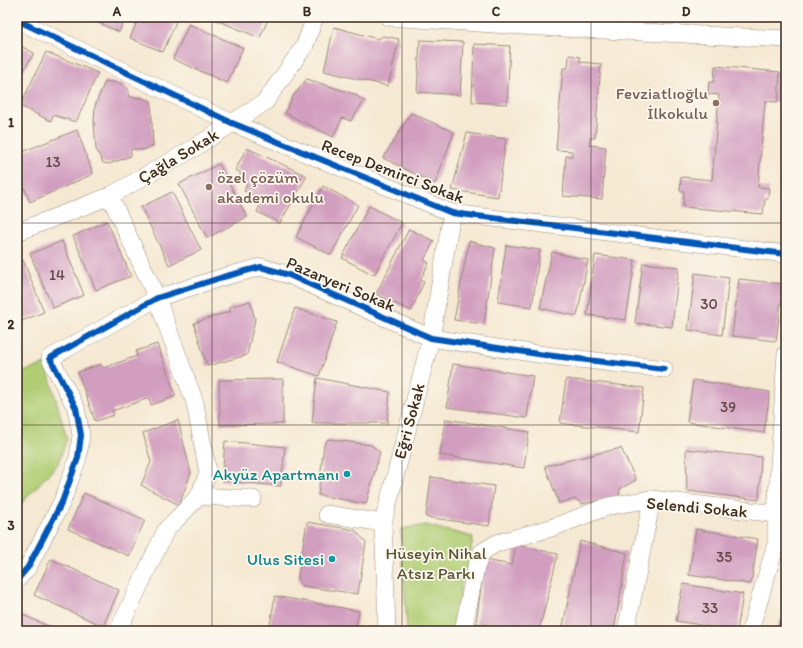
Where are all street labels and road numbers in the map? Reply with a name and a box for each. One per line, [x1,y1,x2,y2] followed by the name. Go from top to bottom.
[134,124,222,188] street label: Çağla Sokak
[319,135,467,208] street label: Recep Demirci Sokak
[284,252,399,316] street label: Pazaryeri Sokak
[389,381,429,461] street label: Eğri Sokak
[646,493,749,521] street label: Selendi Sokak

